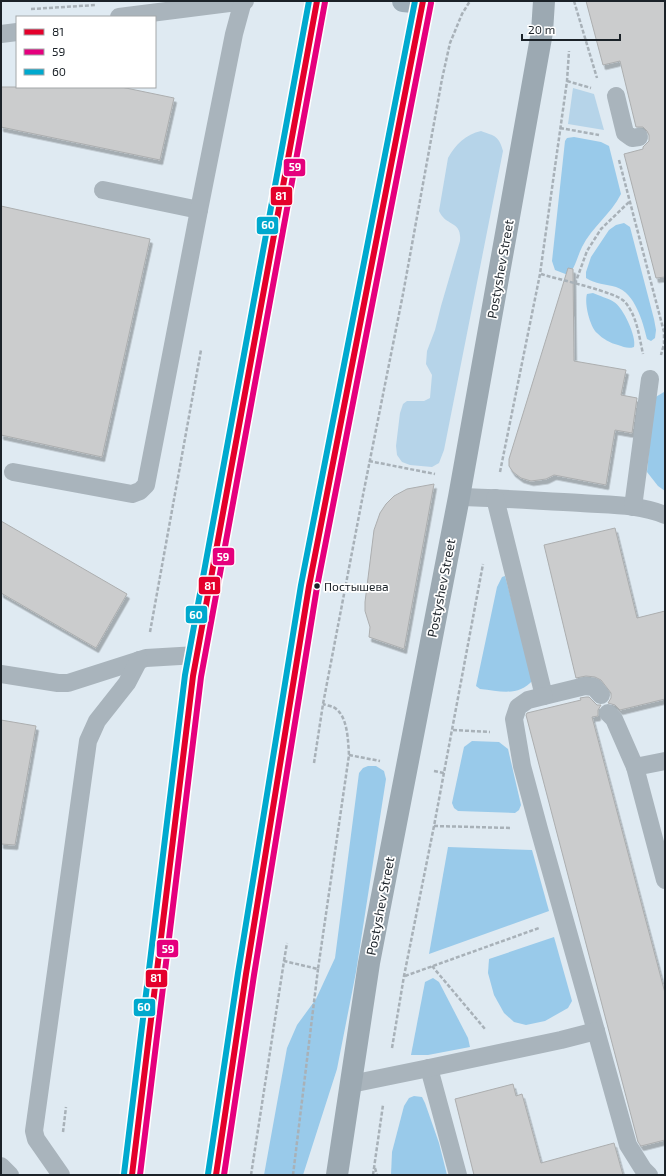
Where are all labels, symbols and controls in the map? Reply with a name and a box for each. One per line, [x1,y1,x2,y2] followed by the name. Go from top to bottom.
[16,16,156,88] legend
[522,16,620,42] scale bar
[528,22,555,36] text: 20 m
[52,24,64,38] text: 81
[52,44,65,58] text: 59
[52,64,66,78] text: 60
[283,158,306,177] line badge: 59
[289,160,301,173] text: 59
[270,186,293,206] line badge: 81
[275,189,287,202] text: 81
[256,216,279,235] line badge: 60
[261,218,275,231] text: 60
[483,218,517,320] street label: Postyshev Street
[424,537,458,639] street label: Postyshev Street
[212,547,235,566] line badge: 59
[217,550,229,563] text: 59
[198,576,221,595] line badge: 81
[204,579,216,592] text: 81
[324,579,389,593] place label: Постышева
[312,581,322,591] marker: Постышева
[185,605,208,624] line badge: 60
[189,608,203,621] text: 60
[363,855,397,957] street label: Postyshev Street
[156,939,179,958] line badge: 59
[162,942,174,955] text: 59
[145,969,168,988] line badge: 81
[150,971,162,984] text: 81
[133,998,156,1017] line badge: 60
[137,1000,151,1013] text: 60

